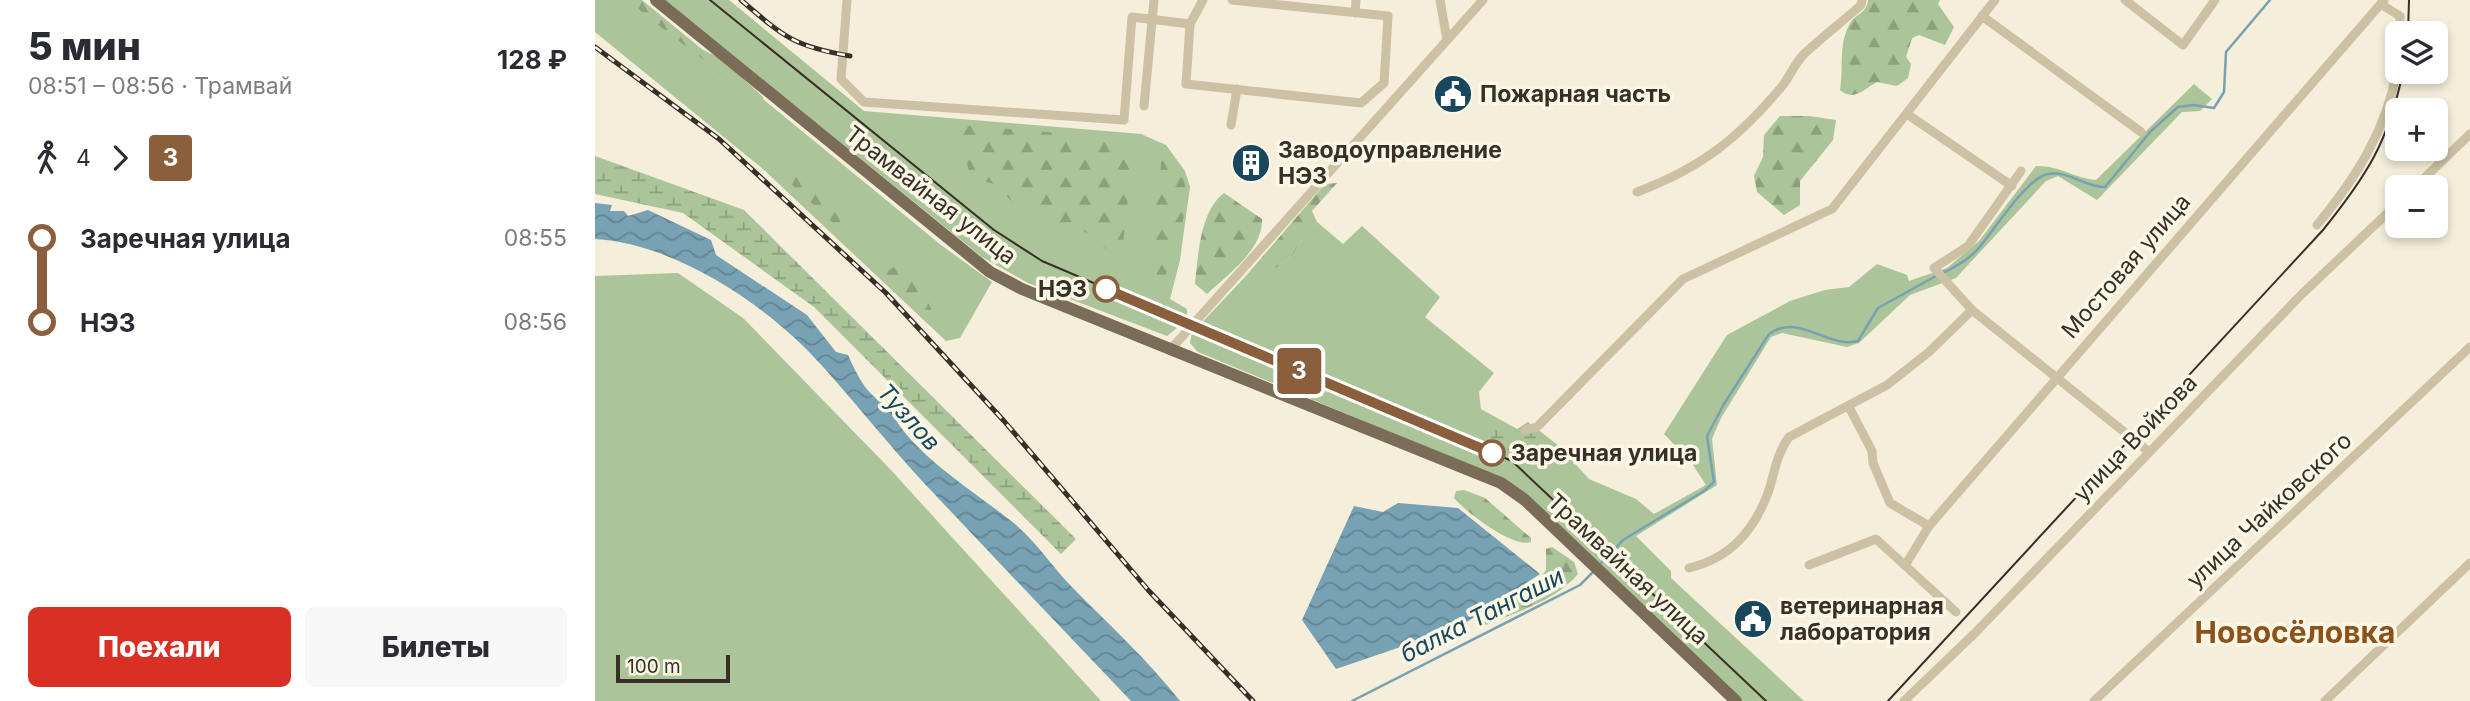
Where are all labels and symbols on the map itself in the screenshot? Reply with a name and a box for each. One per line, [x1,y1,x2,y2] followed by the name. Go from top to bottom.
[1432,73,1474,115] public building icon: Пожарная часть
[1480,80,1671,108] place label: Пожарная часть
[840,120,1022,270] street label: Трамвайная улица
[1278,136,1502,190] place label: Заводоуправление НЭЗ
[1230,142,1272,184] building icon: Заводоуправление НЭЗ
[2056,188,2196,344] street label: Мостовая улица
[1038,275,1087,303] place label: НЭЗ
[1093,276,1119,302] marker: НЭЗ
[1276,348,1322,394] line badge: 3
[2067,369,2203,507] street label: улица Войкова
[871,377,947,457] water label: Тузлов
[2181,426,2357,594] street label: улица Чайковского
[1511,439,1697,467] place label: Заречная улица
[1479,440,1505,466] marker: Заречная улица
[1542,487,1714,651] street label: Трамвайная улица
[1396,561,1568,669] water label: балка Тангаши
[1780,592,1944,646] place label: ветеринарная лаборатория
[1732,598,1774,640] public building icon: ветеринарная лаборатория
[2195,614,2395,650] district label: Новосёловка
[616,652,730,684] scale bar

